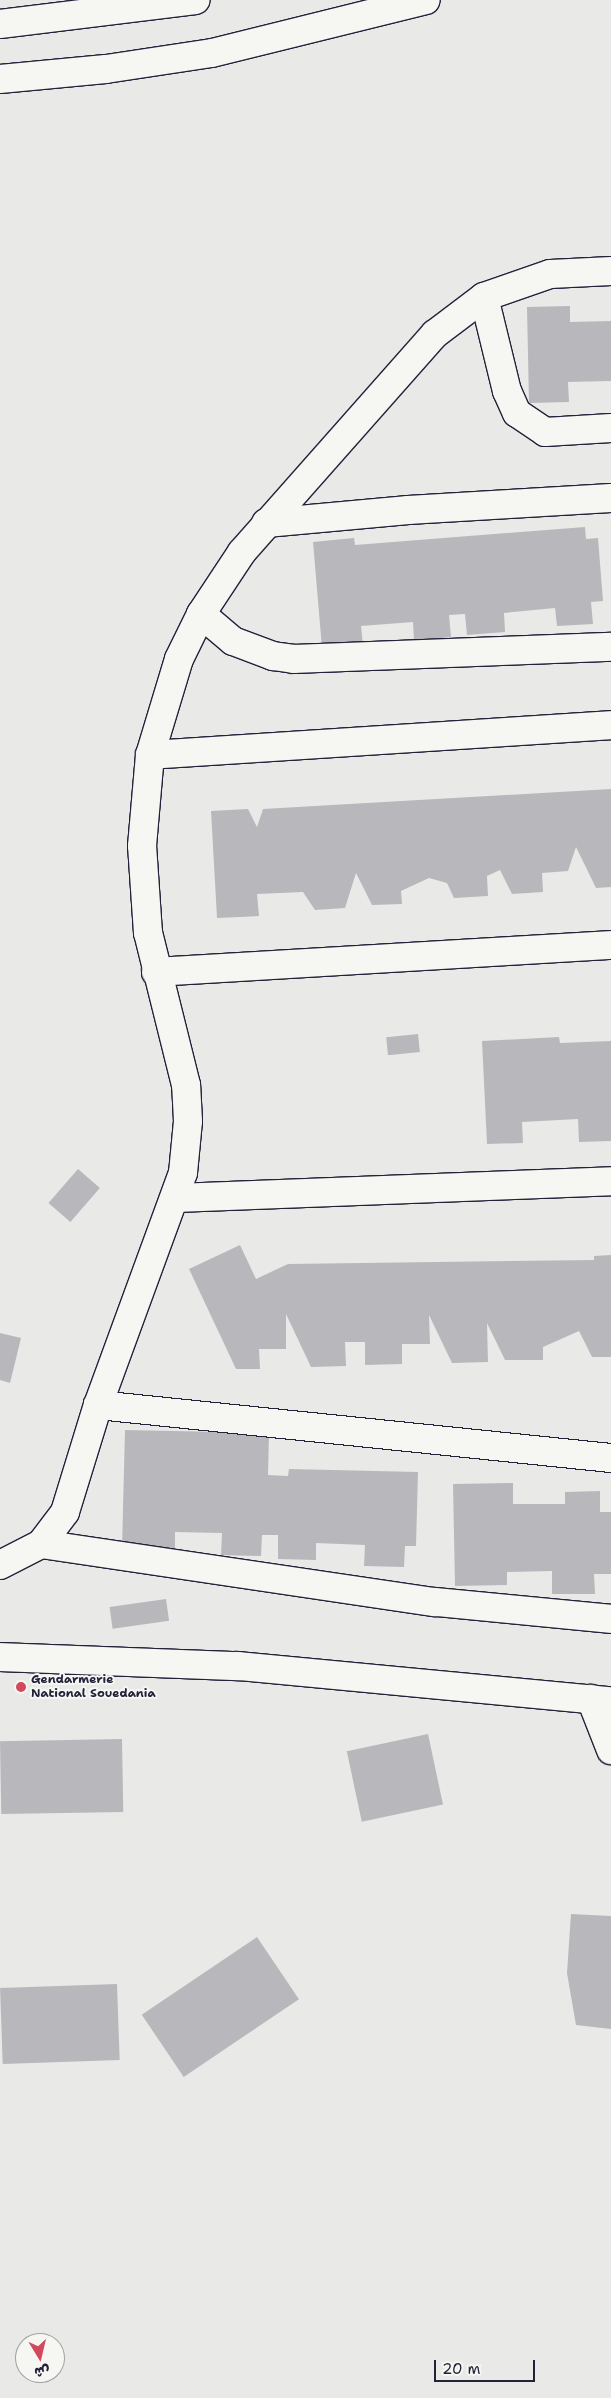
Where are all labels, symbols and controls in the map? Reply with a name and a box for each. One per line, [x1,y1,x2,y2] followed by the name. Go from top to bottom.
[31,1673,156,1701] place label: Gendarmerie National Souedania
[15,1681,27,1693] marker: Gendarmerie National Souedania
[15,2333,65,2383] north arrow
[436,2350,537,2382] scale bar
[442,2359,481,2379] text: 20 m
[33,2362,51,2382] text: ش

